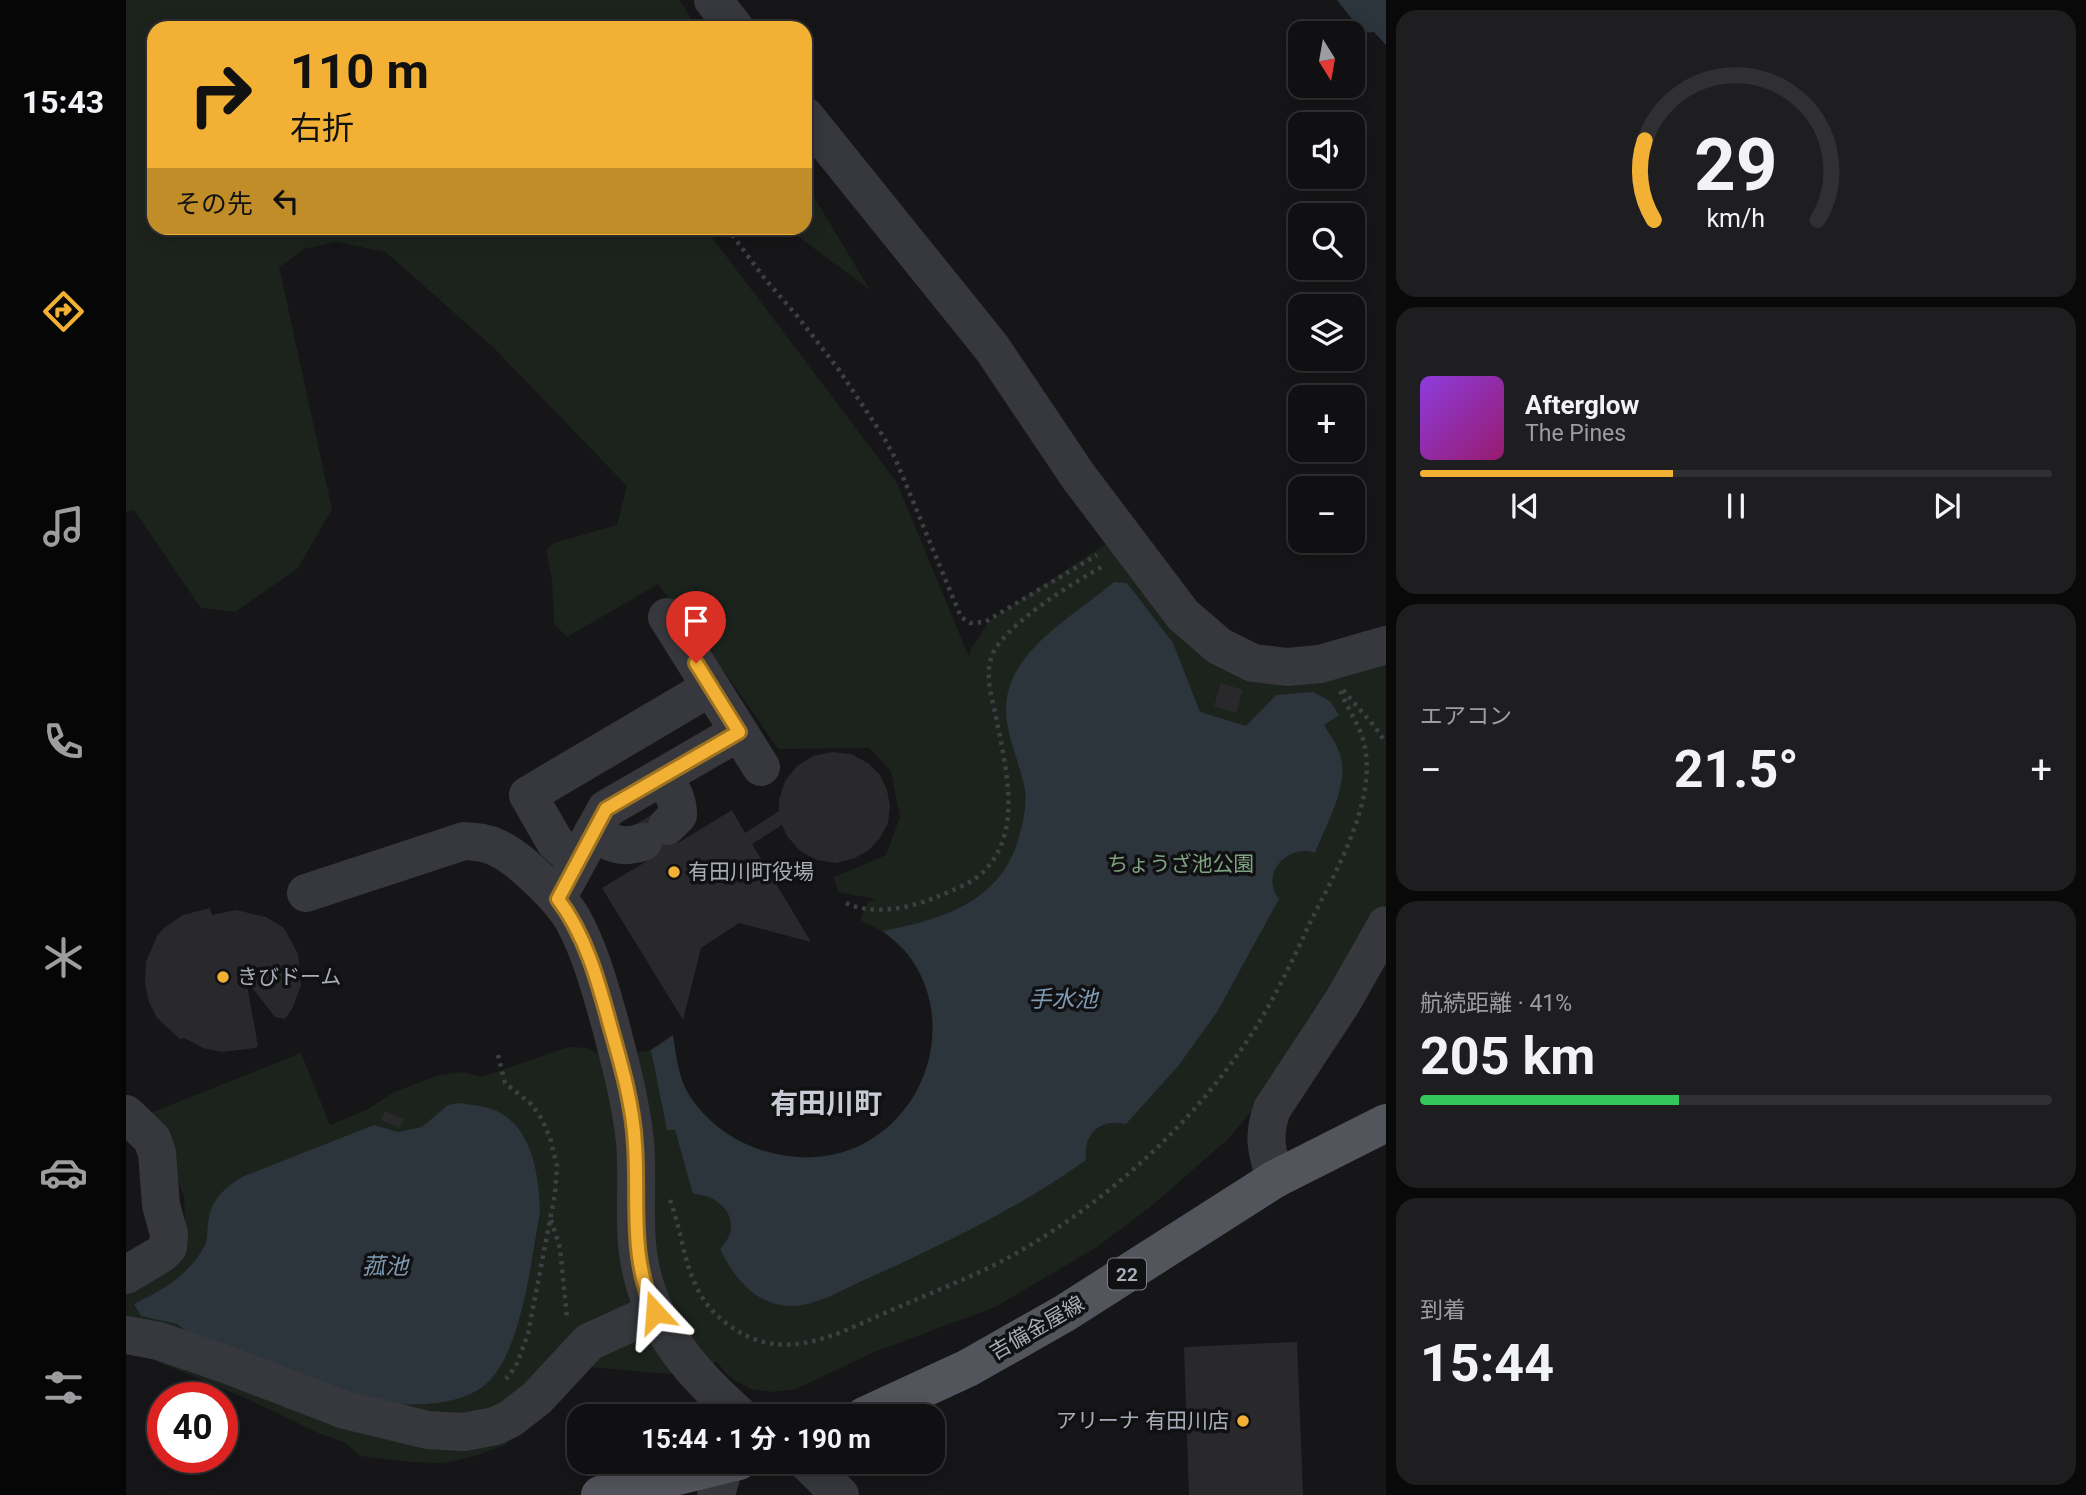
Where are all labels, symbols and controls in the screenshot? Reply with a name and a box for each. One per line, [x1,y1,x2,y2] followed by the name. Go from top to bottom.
[1288,21,1365,98] north arrow
[1288,21,1365,553] map controls
[290,43,429,100] text: 110 m
[175,49,266,140] icon: right
[22,83,104,121] text: 15:43
[290,109,354,147] text: 右折
[1288,112,1365,189] button: sound
[1694,122,1778,208] text: 29
[267,182,305,220] icon: left
[175,189,253,219] text: その先
[1288,203,1365,280] button: search
[1707,203,1765,232] text: km/h
[39,287,88,336] icon: directions
[1288,294,1365,371] button: layers
[1288,385,1365,462] button: +
[1525,390,1639,420] text: Afterglow
[1525,420,1626,447] text: The Pines
[1288,476,1365,553] button: −
[1506,487,1544,525] icon: previous
[1717,487,1755,525] icon: pause
[1928,487,1966,525] icon: next
[39,502,88,551] icon: music
[666,591,726,663] pin
[677,602,715,640] icon: arrive
[1420,703,1512,730] text: エアコン
[39,717,88,766] icon: phone
[1674,739,1799,800] text: 21.5°
[1420,748,1442,792] text: −
[2030,748,2052,792] text: +
[1108,852,1255,876] park label: ちょうざ池公園
[688,860,814,884] place label: 有田川町役場
[666,864,682,880] marker: 有田川町役場
[39,933,88,982] icon: climate
[237,965,341,989] place label: きびドーム
[215,969,231,985] marker: きびドーム
[1029,986,1100,1013] water label: 手水池
[1420,990,1572,1017] text: 航続距離 · 41%
[1420,1026,1595,1087] text: 205 km
[770,1087,882,1120] district label: 有田川町
[39,1148,88,1197] icon: car
[362,1253,410,1280] water label: 菰池
[1108,1258,1146,1290] road number: 22
[618,1275,692,1349] position arrow
[986,1291,1088,1365] street label: 吉備金屋線
[1420,1297,1466,1324] text: 到着
[1420,1333,1554,1394] text: 15:44
[39,1363,88,1412] icon: filters
[147,1382,238,1473] speed limit sign: 40
[1056,1409,1229,1433] place label: アリーナ 有田川店
[1235,1413,1251,1429] marker: アリーナ 有田川店
[641,1424,871,1454] text: 15:44 · 1 分 · 190 m

